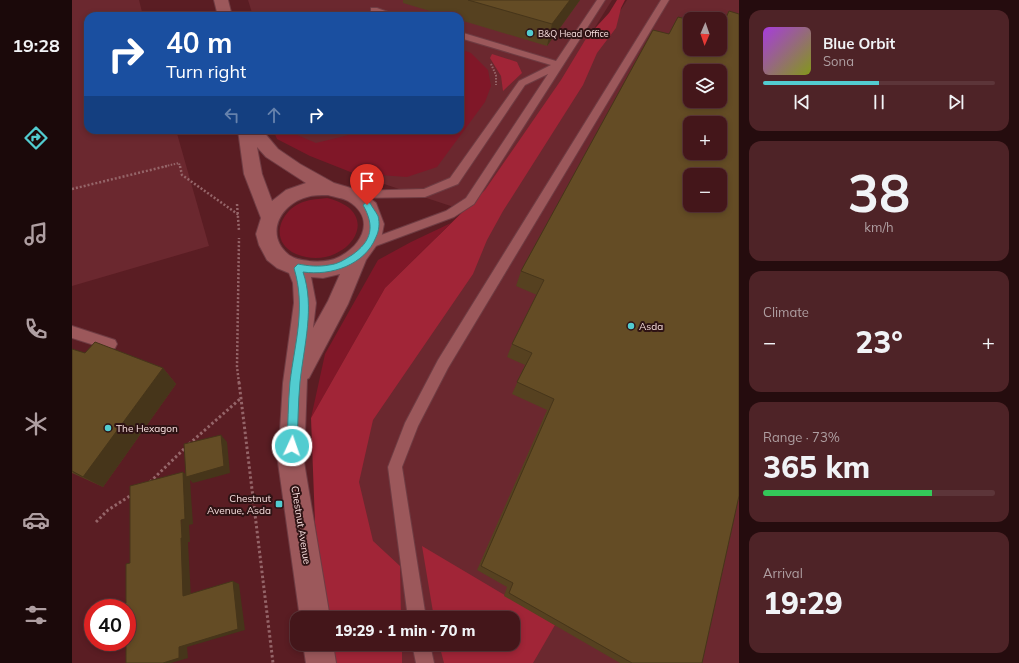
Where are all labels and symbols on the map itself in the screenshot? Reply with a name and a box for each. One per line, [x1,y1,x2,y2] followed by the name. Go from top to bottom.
[683,12,727,56] north arrow
[525,28,535,38] marker: B&Q Head Office
[538,28,609,39] place label: B&Q Head Office
[350,164,384,205] pin
[639,320,663,333] place label: Asda
[626,321,636,331] marker: Asda
[116,422,178,435] place label: The Hexagon
[103,423,113,433] marker: The Hexagon
[271,425,313,467] position arrow
[288,485,314,565] street label: Chestnut Avenue
[207,492,271,517] place label: Chestnut Avenue, Asda
[274,499,284,509] marker: Chestnut Avenue, Asda
[84,599,136,651] speed limit sign: 40

